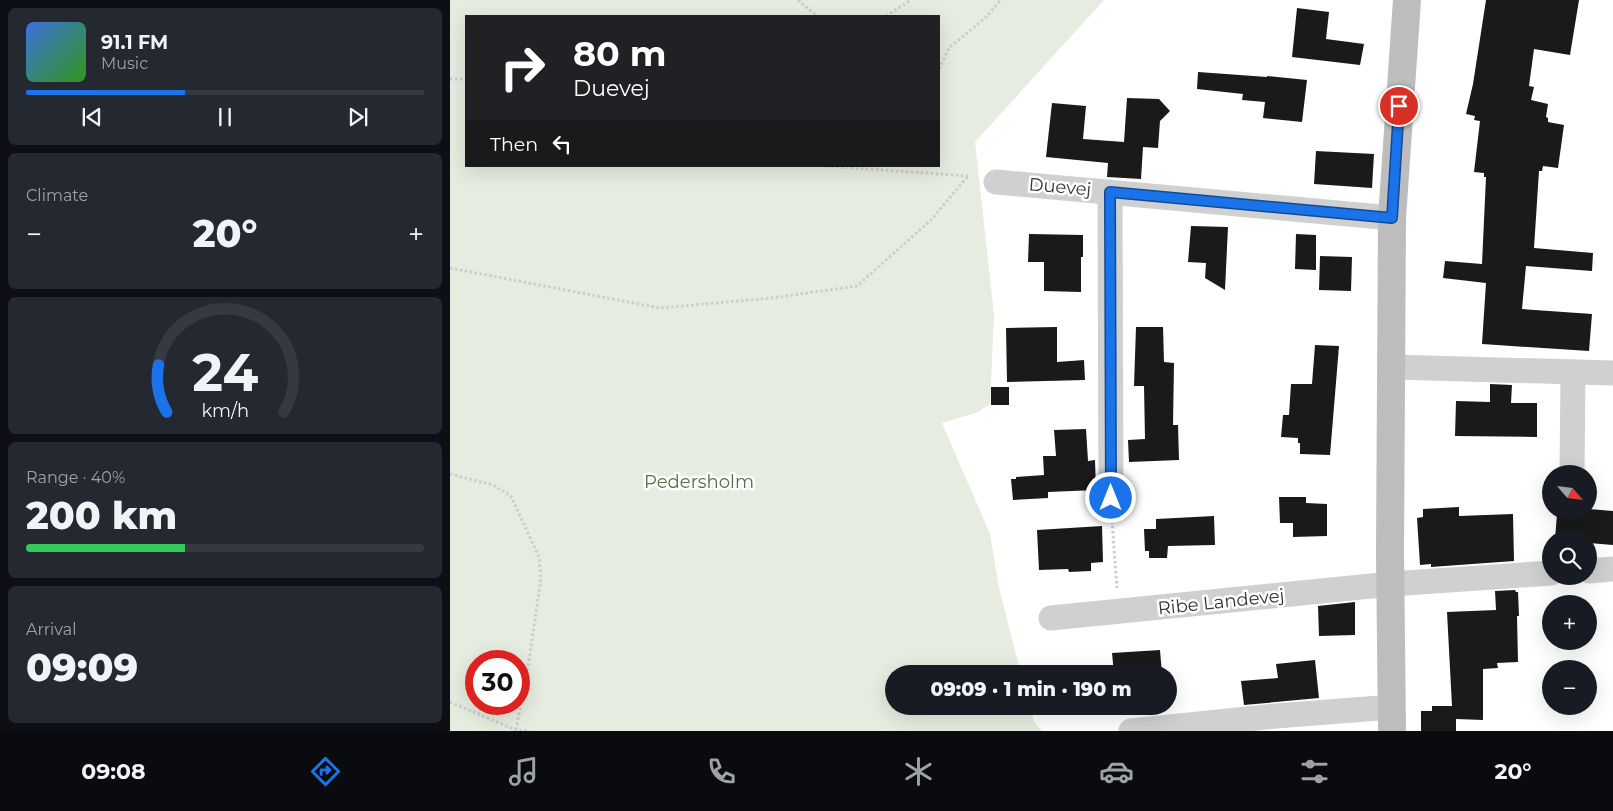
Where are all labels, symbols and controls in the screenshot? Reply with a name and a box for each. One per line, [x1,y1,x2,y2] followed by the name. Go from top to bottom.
[101,31,168,54] text: 91.1 FM
[573,32,667,75] text: 80 m
[490,35,555,100] icon: right
[101,54,148,73] text: Music
[573,75,650,102] text: Duevej
[1378,85,1420,127] pin
[1385,92,1413,120] icon: arrive
[78,103,106,131] icon: previous
[211,103,239,131] icon: pause
[344,103,372,131] icon: next
[548,130,576,158] icon: left
[490,133,538,156] text: Then
[1028,173,1092,201] street label: Duevej
[26,186,88,205] text: Climate
[193,210,257,257] text: 20°
[26,217,42,251] text: −
[408,217,424,251] text: +
[192,341,258,404] text: 24
[201,400,249,421] text: km/h
[1542,465,1598,520] north arrow
[1542,465,1597,715] map controls
[26,468,125,487] text: Range · 40%
[644,471,754,493] park label: Pedersholm
[1084,471,1136,523] position arrow
[26,492,177,539] text: 200 km
[1542,530,1597,585] button: search
[1157,584,1285,620] street label: Ribe Landevej
[1542,595,1597,650] button: +
[26,620,76,639] text: Arrival
[26,644,138,691] text: 09:09
[465,650,530,715] speed limit sign: 30
[1542,660,1597,715] button: −
[930,678,1132,701] text: 09:09 · 1 min · 190 m
[308,754,343,789] icon: directions
[506,754,541,789] icon: music
[704,754,739,789] icon: phone
[901,754,936,789] icon: climate
[1099,754,1134,789] icon: car
[1297,754,1332,789] icon: filters
[81,758,146,785] text: 09:08
[1494,758,1532,785] text: 20°

